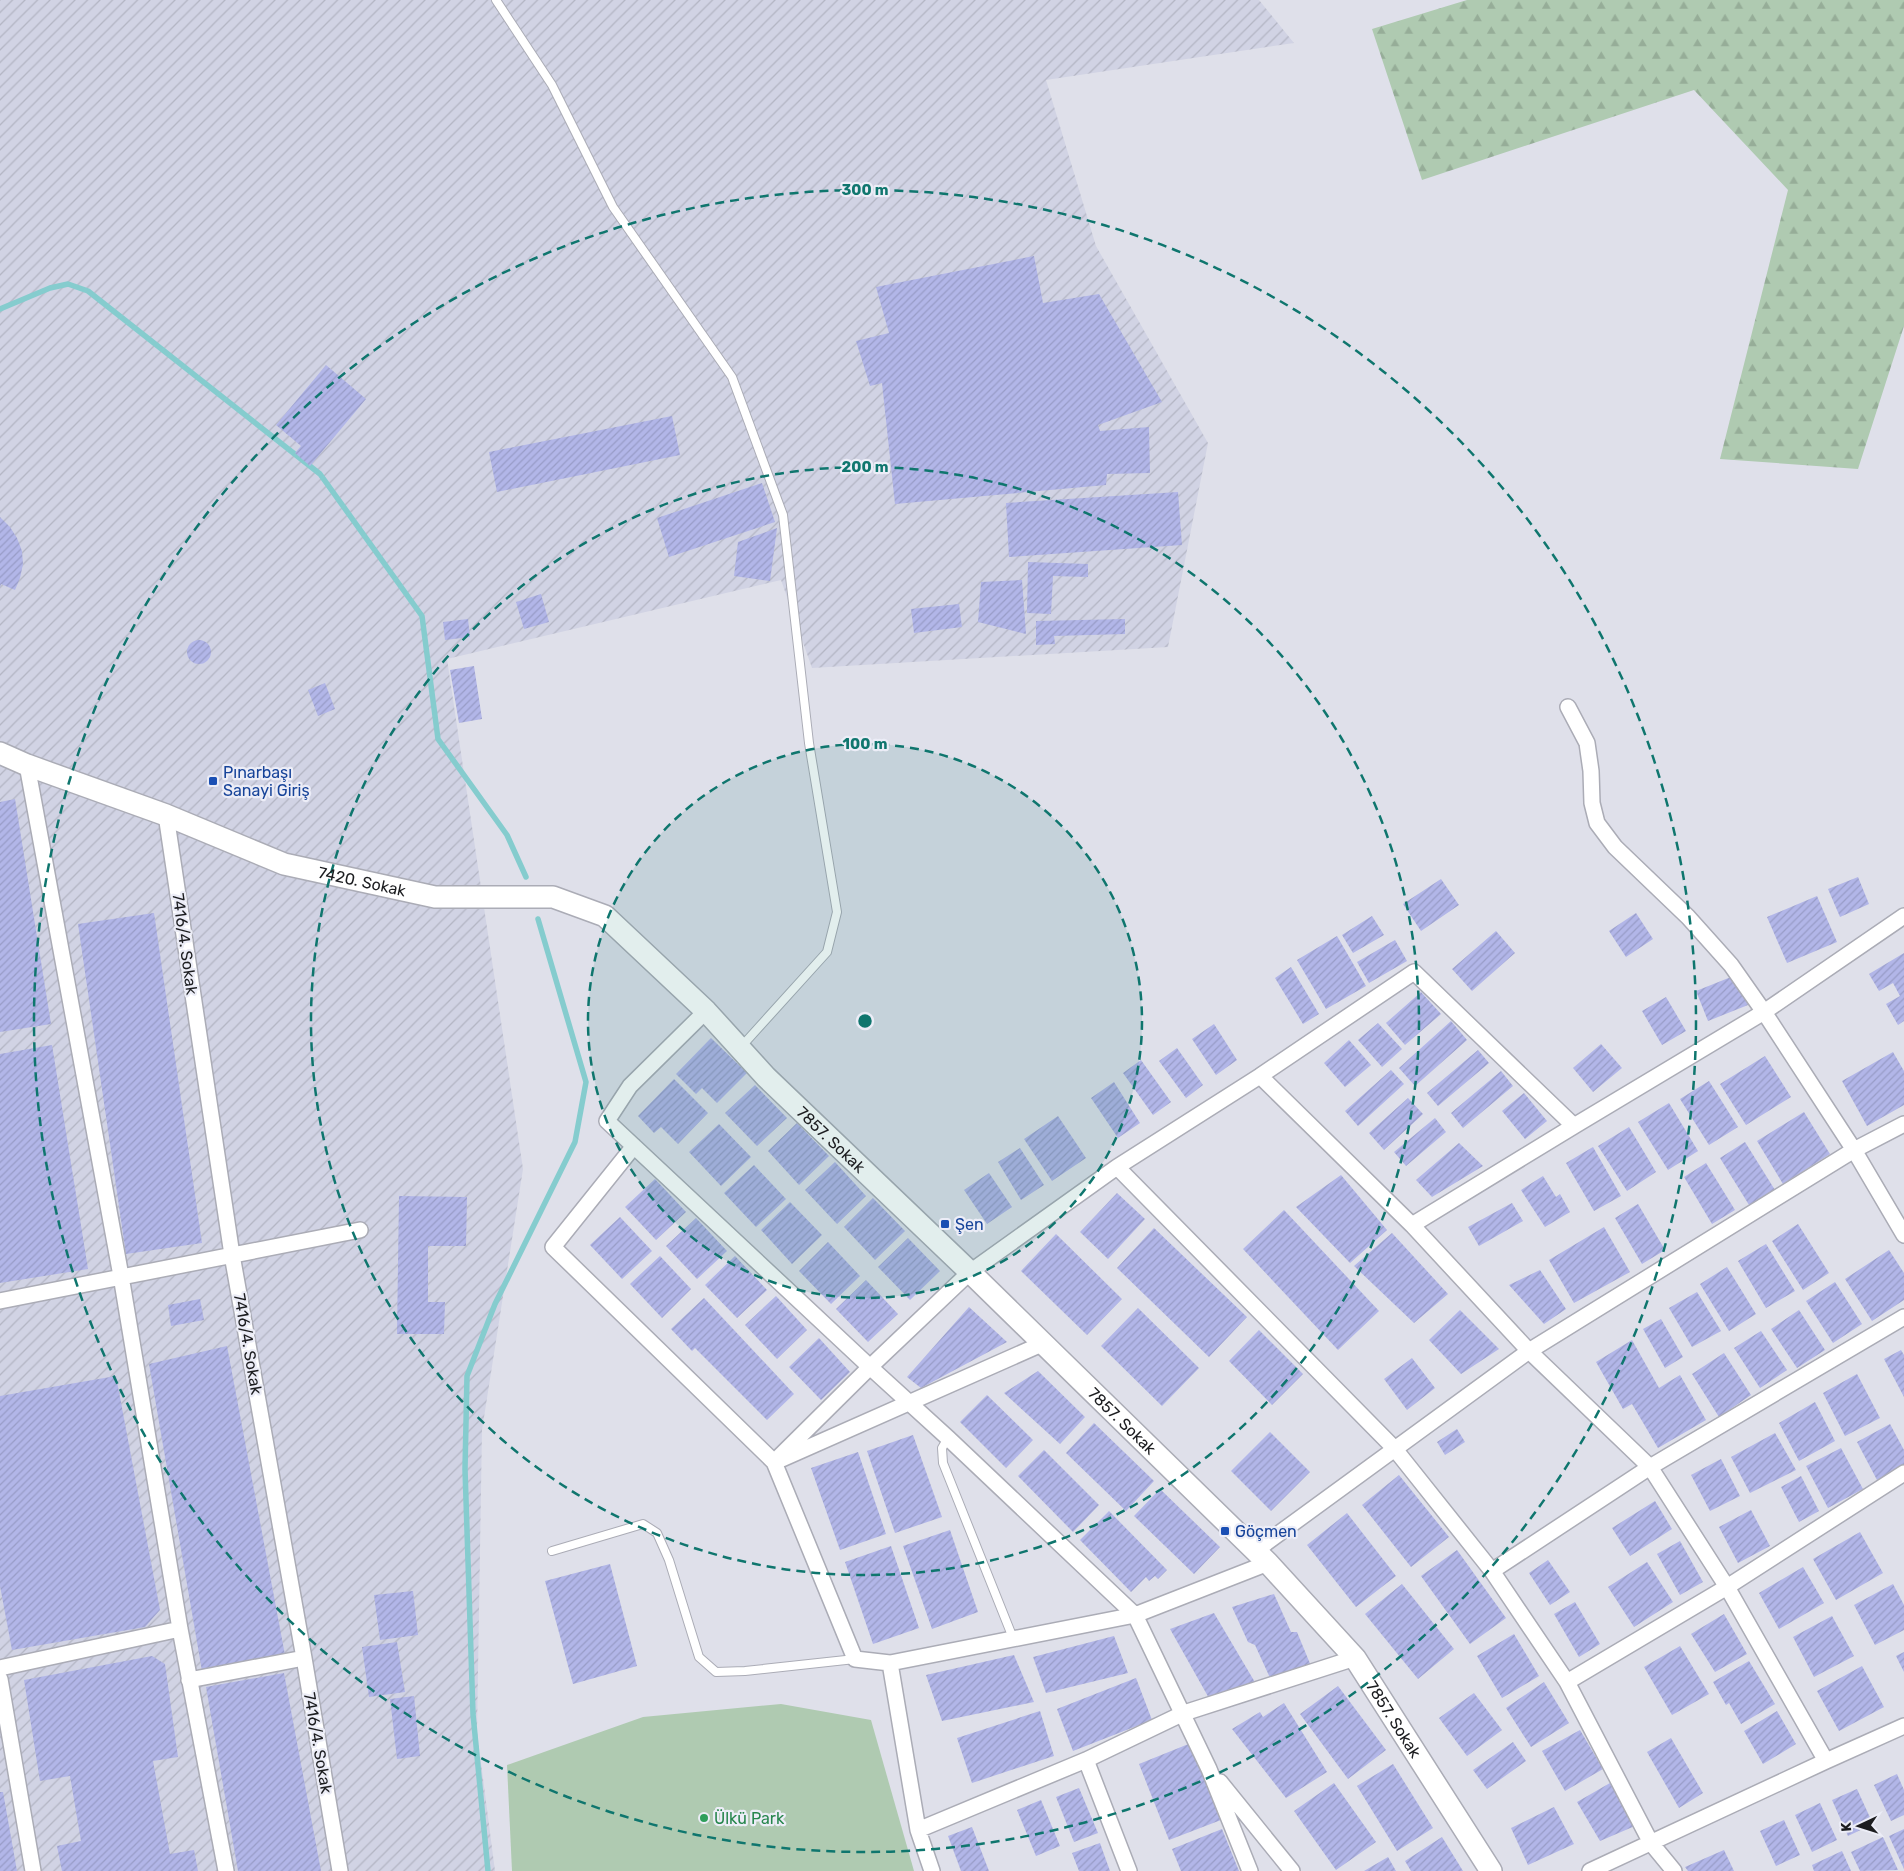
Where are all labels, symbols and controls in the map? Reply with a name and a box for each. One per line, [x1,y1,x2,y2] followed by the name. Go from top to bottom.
[841,181,889,199] text: 300 m
[841,458,889,476] text: 200 m
[843,735,887,753] text: 100 m
[223,763,310,800] place label: Pınarbaşı Sanayi Giriş
[207,775,219,787] marker: Pınarbaşı Sanayi Giriş
[316,862,408,900] street label: 7420. Sokak
[168,892,202,997] street label: 7416/4. Sokak
[856,1012,874,1030] centre of rings
[793,1102,870,1177] street label: 7857. Sokak
[955,1215,984,1234] place label: Şen
[939,1218,951,1230] marker: Şen
[230,1292,266,1397] street label: 7416/4. Sokak
[1084,1383,1161,1459] street label: 7857. Sokak
[1235,1522,1297,1541] place label: Göçmen
[1219,1525,1231,1537] marker: Göçmen
[1363,1677,1426,1762] street label: 7857. Sokak
[300,1691,336,1796] street label: 7416/4. Sokak
[1834,1801,1884,1851] north arrow
[714,1809,785,1828] place label: Ülkü Park
[698,1812,710,1824] marker: Ülkü Park
[1838,1821,1855,1832] text: K

